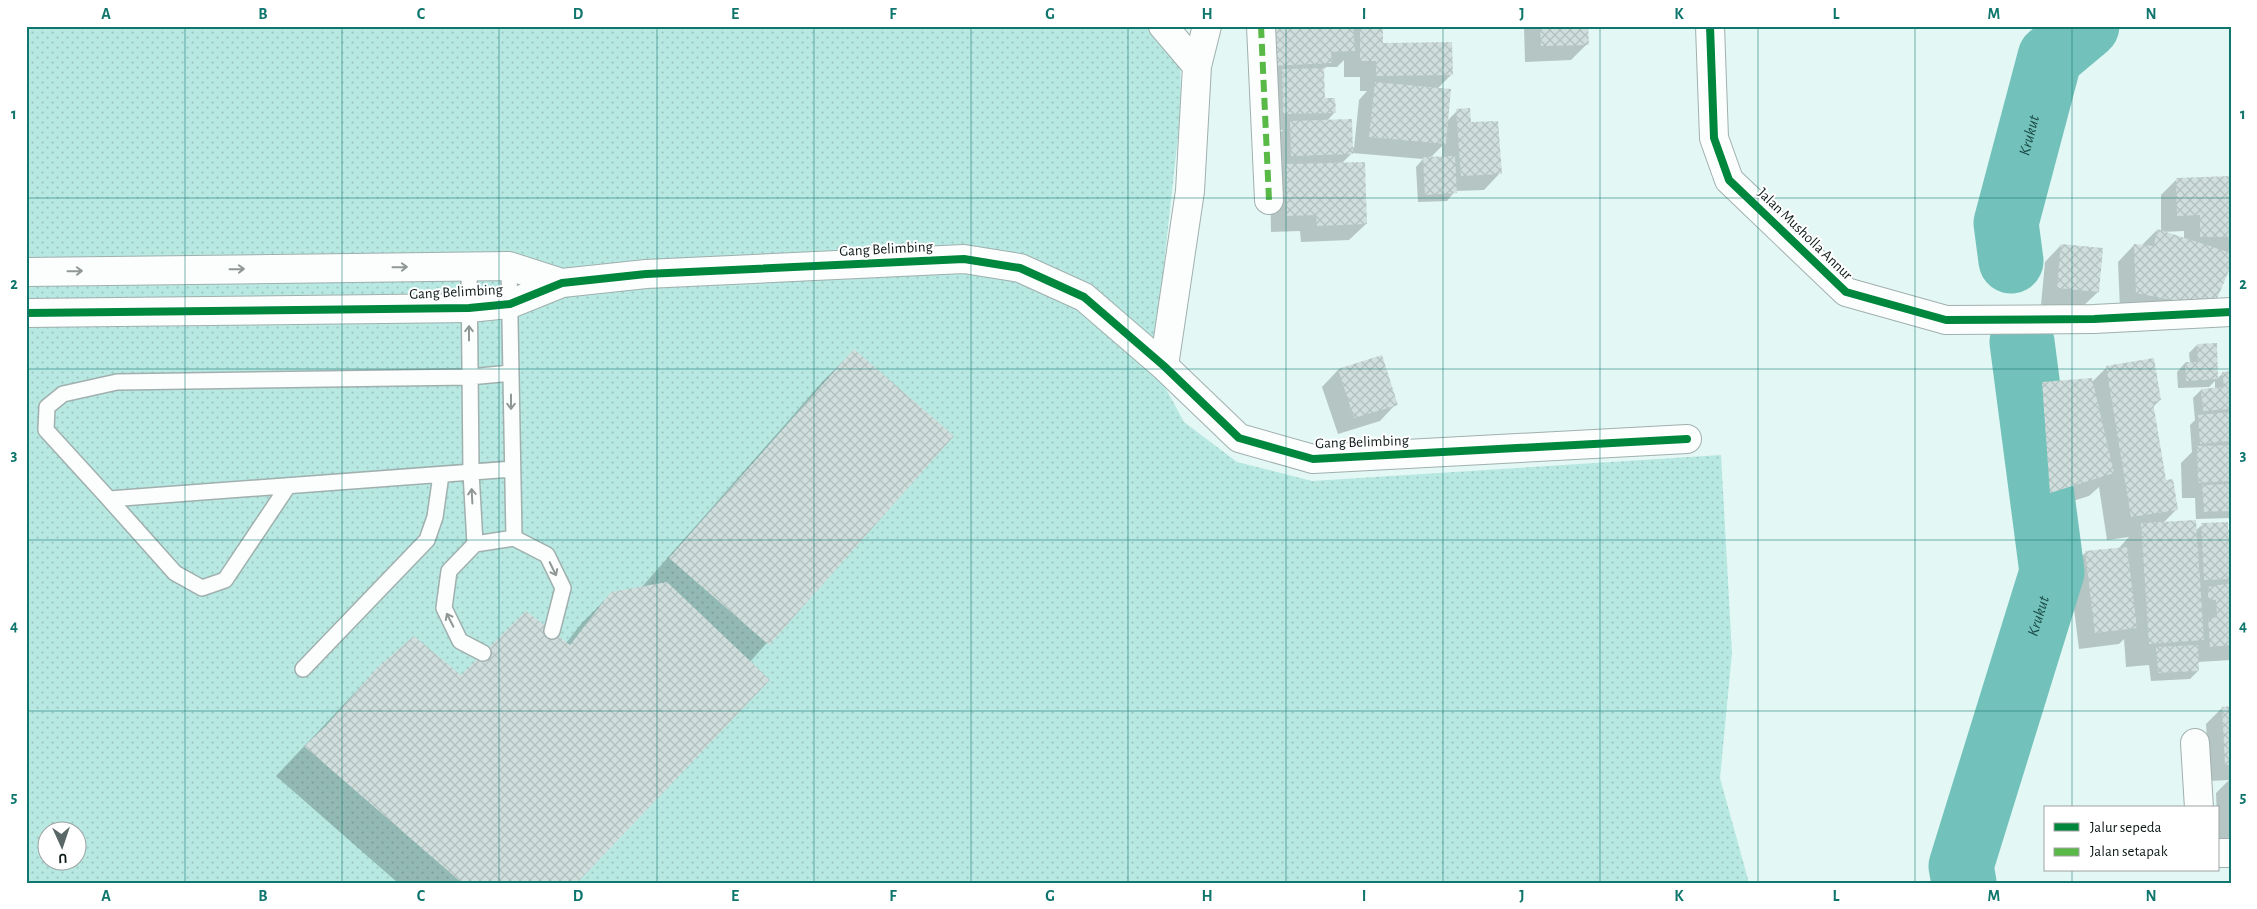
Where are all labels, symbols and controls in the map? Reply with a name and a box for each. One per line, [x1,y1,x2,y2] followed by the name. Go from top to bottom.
[101,6,111,22] text: A
[258,6,268,22] text: B
[417,6,426,22] text: C
[573,6,584,22] text: D
[731,6,739,22] text: E
[889,6,897,22] text: F
[1045,6,1055,22] text: G
[1201,6,1213,22] text: H
[1362,6,1366,22] text: I
[1519,6,1525,22] text: J
[1674,6,1684,22] text: K
[1833,6,1840,22] text: L
[1988,6,2000,22] text: M
[2145,6,2157,22] text: N
[11,106,17,122] text: 1
[2240,106,2246,122] text: 1
[2016,113,2042,157] water label: Krukut
[1755,185,1855,283] street label: Jalan Musholla Annur
[839,239,934,259] street label: Gang Belimbing
[392,262,408,272] one-way arrow
[229,264,245,274] one-way arrow
[66,266,83,276] one-way arrow
[10,276,18,292] text: 2
[2239,276,2247,292] text: 2
[409,282,504,302] street label: Gang Belimbing
[464,326,474,342] one-way arrow
[507,394,516,410] one-way arrow
[1315,433,1410,451] street label: Gang Belimbing
[11,447,18,463] text: 3
[2240,447,2247,463] text: 3
[468,488,477,504] one-way arrow
[549,561,559,576] one-way arrow
[2025,593,2052,638] water label: Krukut
[445,613,454,628] one-way arrow
[10,618,18,634] text: 4
[2239,618,2247,634] text: 4
[11,789,18,805] text: 5
[2240,789,2247,805] text: 5
[2044,806,2220,872] legend
[2090,820,2162,835] text: Jalur sepeda
[38,822,88,872] north arrow
[2090,844,2168,859] text: Jalan setapak
[58,851,67,865] text: U
[101,888,111,904] text: A
[258,888,268,904] text: B
[417,888,426,904] text: C
[573,888,584,904] text: D
[731,888,739,904] text: E
[889,888,897,904] text: F
[1045,888,1055,904] text: G
[1201,888,1213,904] text: H
[1362,888,1366,904] text: I
[1519,888,1525,904] text: J
[1674,888,1684,904] text: K
[1833,888,1840,904] text: L
[1988,888,2000,904] text: M
[2145,888,2157,904] text: N

